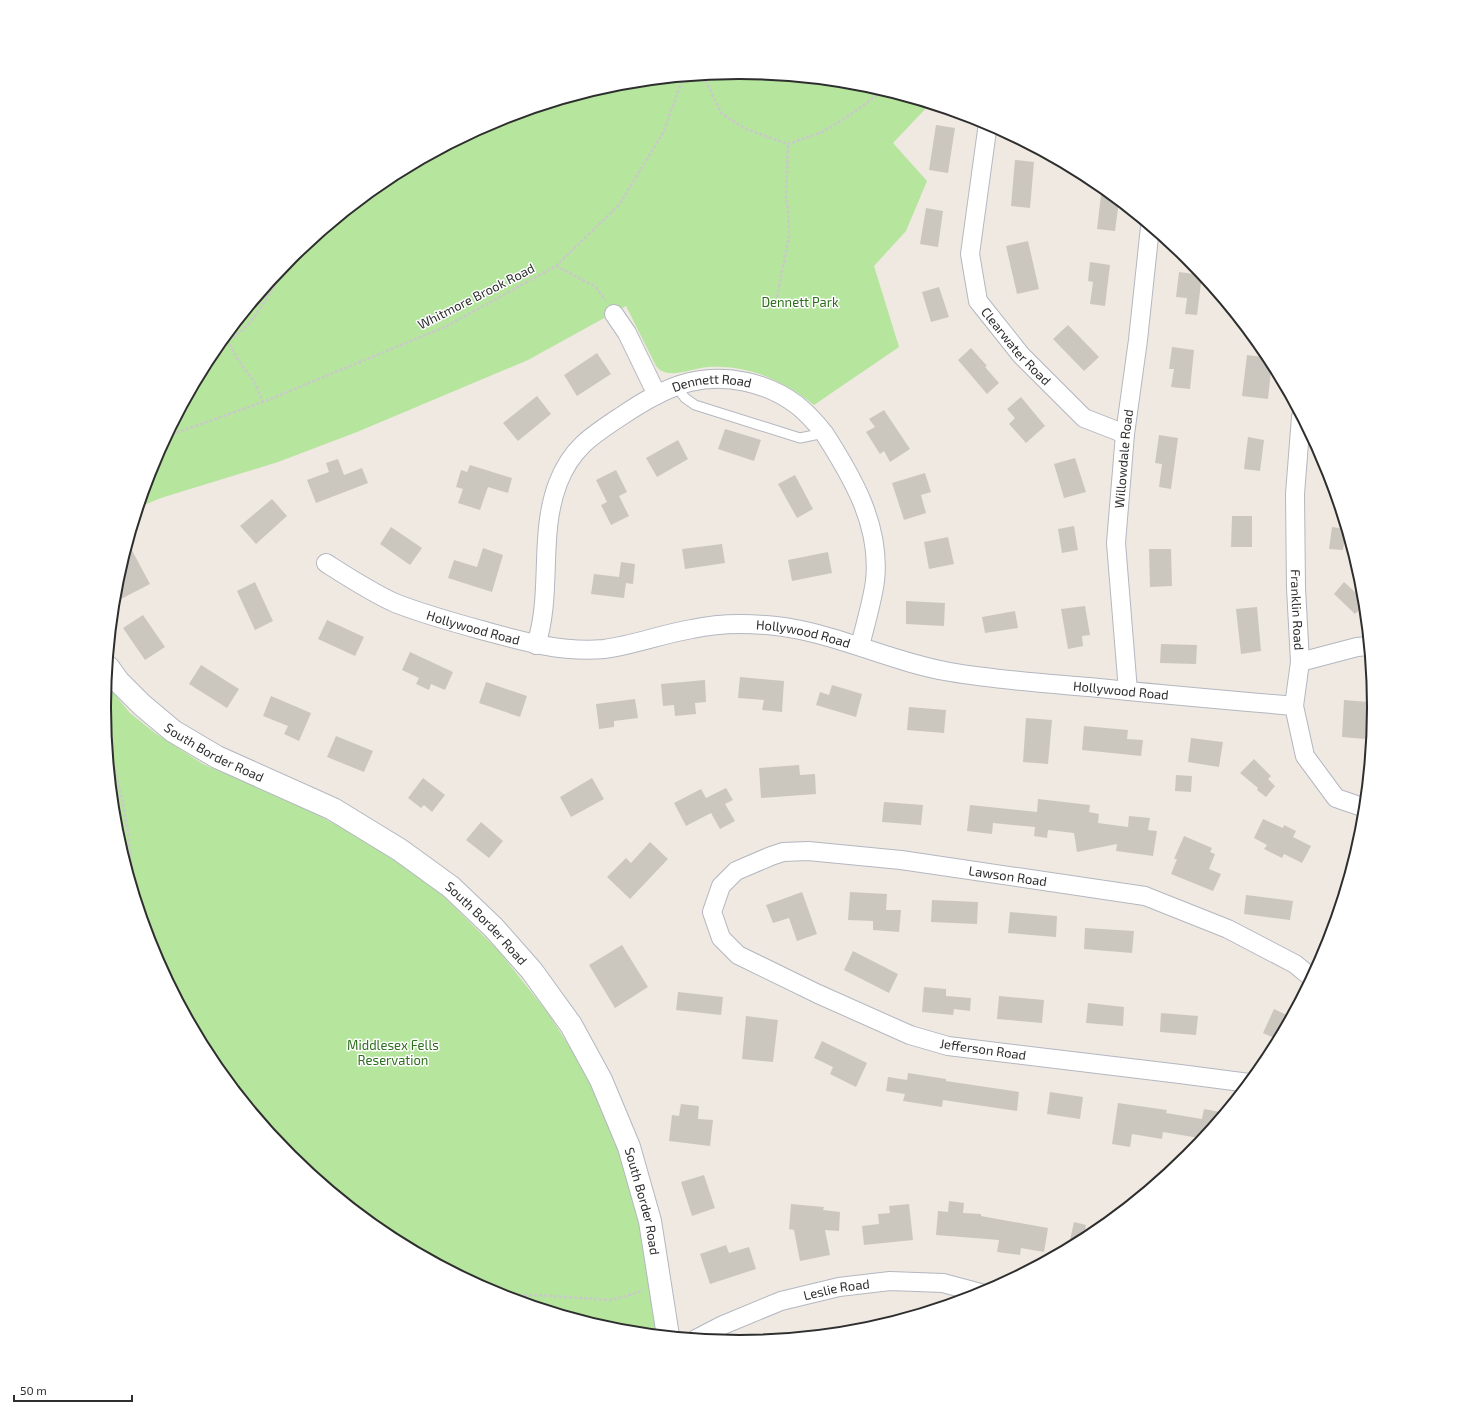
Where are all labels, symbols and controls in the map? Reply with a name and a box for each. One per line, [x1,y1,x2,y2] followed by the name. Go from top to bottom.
[415,260,537,332] street label: Whitmore Brook Road
[761,294,839,310] park label: Dennett Park
[978,304,1054,388] street label: Clearwater Road
[670,371,753,395] street label: Dennett Road
[1111,408,1136,509] street label: Willowdale Road
[1288,569,1307,651] street label: Franklin Road
[425,607,522,648] street label: Hollywood Road
[756,616,852,651] street label: Hollywood Road
[1072,678,1170,703] street label: Hollywood Road
[161,719,266,785] street label: South Border Road
[968,862,1048,889] street label: Lawson Road
[443,878,531,968] street label: South Border Road
[939,1035,1027,1063] street label: Jefferson Road
[347,1037,439,1068] park label: Middlesex Fells Reservation
[622,1146,663,1256] street label: South Border Road
[802,1275,870,1303] street label: Leslie Road
[14,1377,132,1403] scale bar
[20,1383,47,1397] text: 50 m

